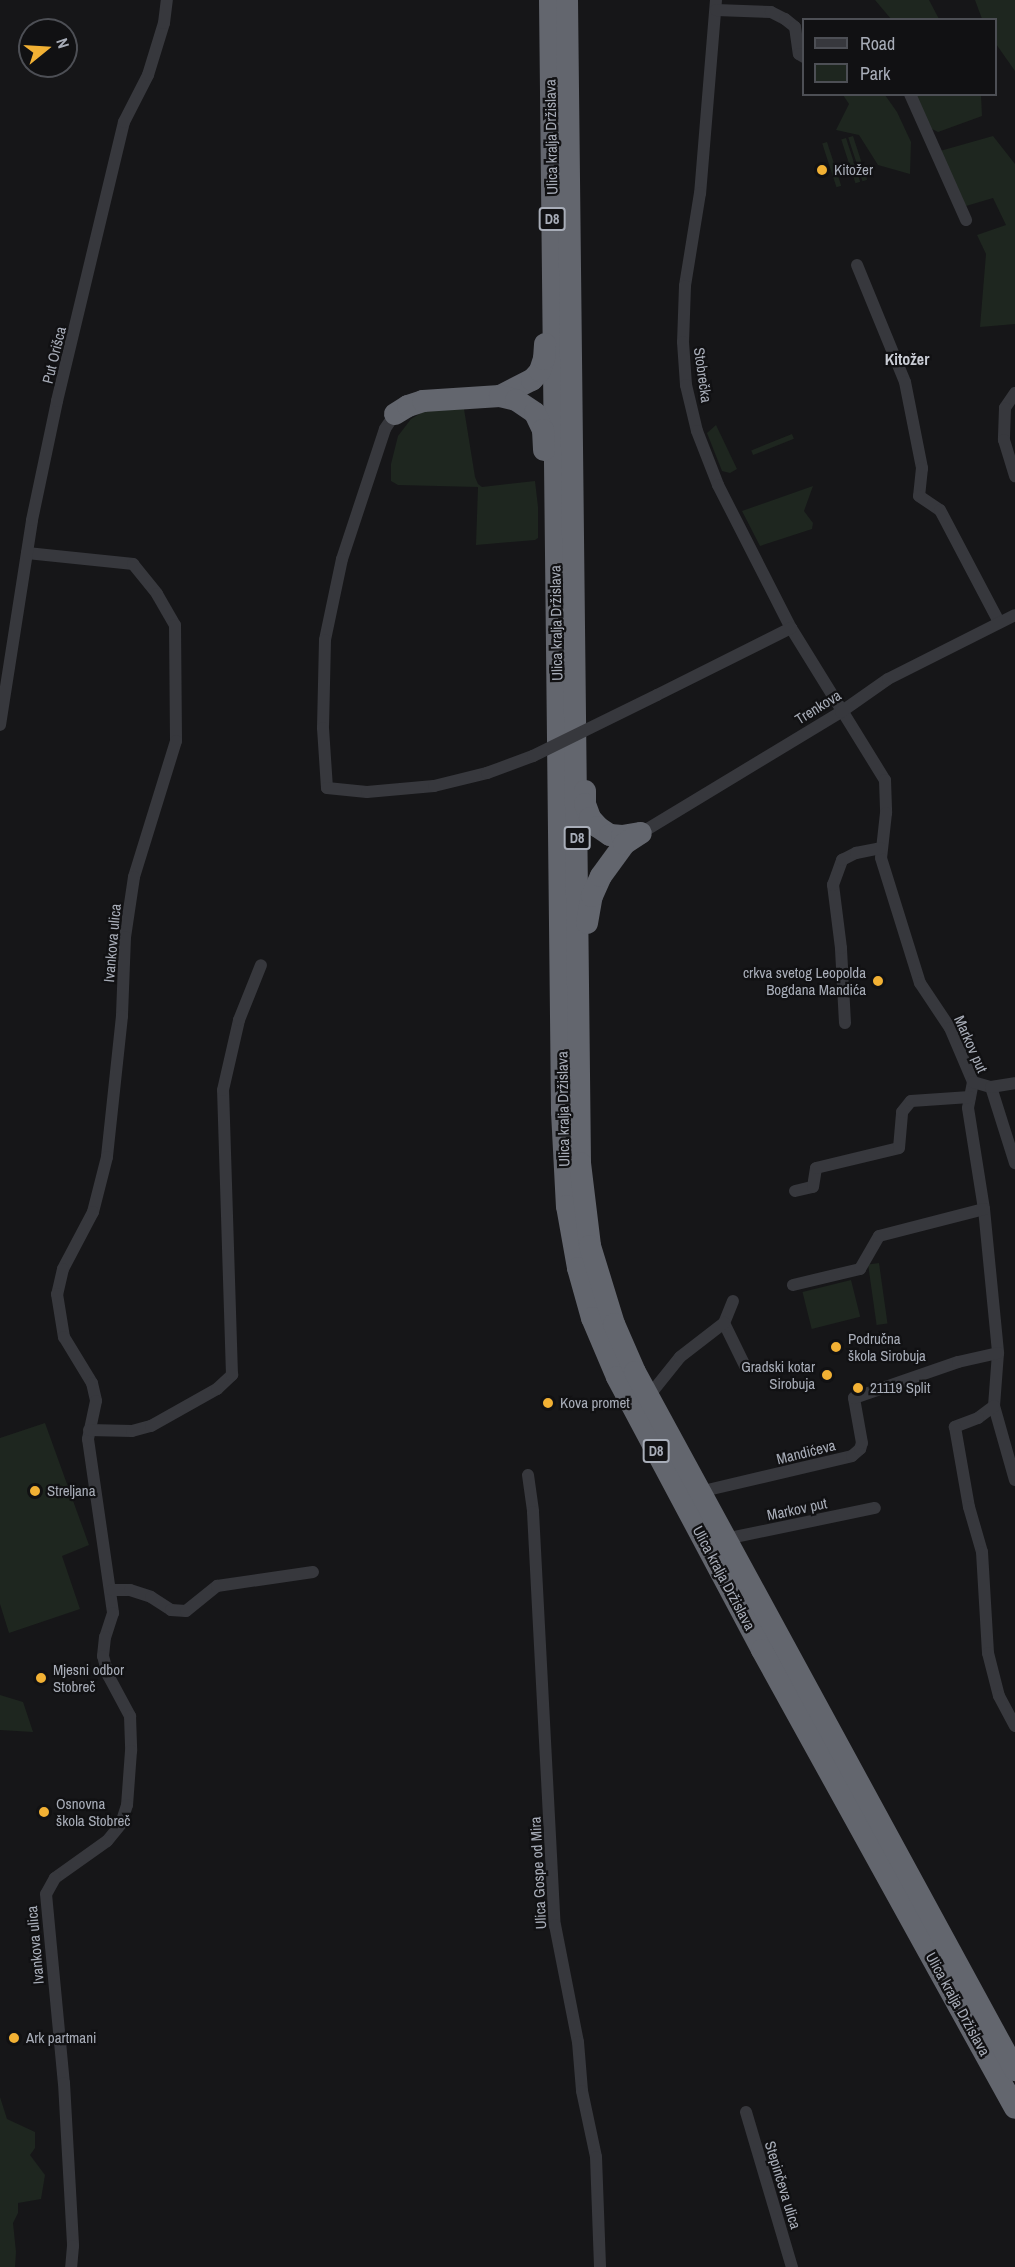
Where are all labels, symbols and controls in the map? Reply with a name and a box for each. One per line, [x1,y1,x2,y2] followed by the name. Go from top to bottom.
[18,18,78,78] north arrow
[802,18,997,96] legend
[860,31,895,56] text: Road
[51,35,75,51] text: N
[860,61,890,86] text: Park
[541,79,561,195] street label: Ulica kralja Držislava
[834,161,873,179] place label: Kitožer
[815,163,829,177] marker: Kitožer
[538,208,566,230] road number: D8
[38,325,70,385] street label: Put Orišca
[690,346,716,404] street label: Stobrečka
[885,349,929,369] district label: Kitožer
[546,565,566,681] street label: Ulica kralja Držislava
[792,686,844,728] street label: Trenkova
[564,827,590,849] road number: D8
[100,903,124,983] street label: Ivankova ulica
[743,963,866,998] place label: crkva svetog Leopolda Bogdana Mandića
[871,974,885,988] marker: crkva svetog Leopolda Bogdana Mandića
[950,1013,992,1075] street label: Markov put
[553,1051,573,1167] street label: Ulica kralja Držislava
[848,1329,926,1364] place label: Područna škola Sirobuja
[829,1340,843,1354] marker: Područna škola Sirobuja
[741,1357,815,1392] place label: Gradski kotar Sirobuja
[820,1368,834,1382] marker: Gradski kotar Sirobuja
[870,1379,930,1397] place label: 21119 Split
[851,1381,865,1395] marker: 21119 Split
[560,1394,630,1412] place label: Kova promet
[541,1396,555,1410] marker: Kova promet
[775,1436,837,1468] street label: Mandićeva
[642,1440,670,1462] road number: D8
[47,1482,96,1500] place label: Streljana
[28,1484,42,1498] marker: Streljana
[765,1494,829,1524] street label: Markov put
[689,1523,759,1633] street label: Ulica kralja Držislava
[53,1660,124,1695] place label: Mjesni odbor Stobreč
[34,1671,48,1685] marker: Mjesni odbor Stobreč
[56,1794,131,1829] place label: Osnovna škola Stobreč
[37,1805,51,1819] marker: Osnovna škola Stobreč
[526,1816,550,1930] street label: Ulica Gospe od Mira
[23,1905,47,1985] street label: Ivankova ulica
[922,1949,994,2059] street label: Ulica kralja Držislava
[26,2029,96,2047] place label: Ark partmani
[7,2031,21,2045] marker: Ark partmani
[761,2139,805,2231] street label: Stepinčeva ulica

